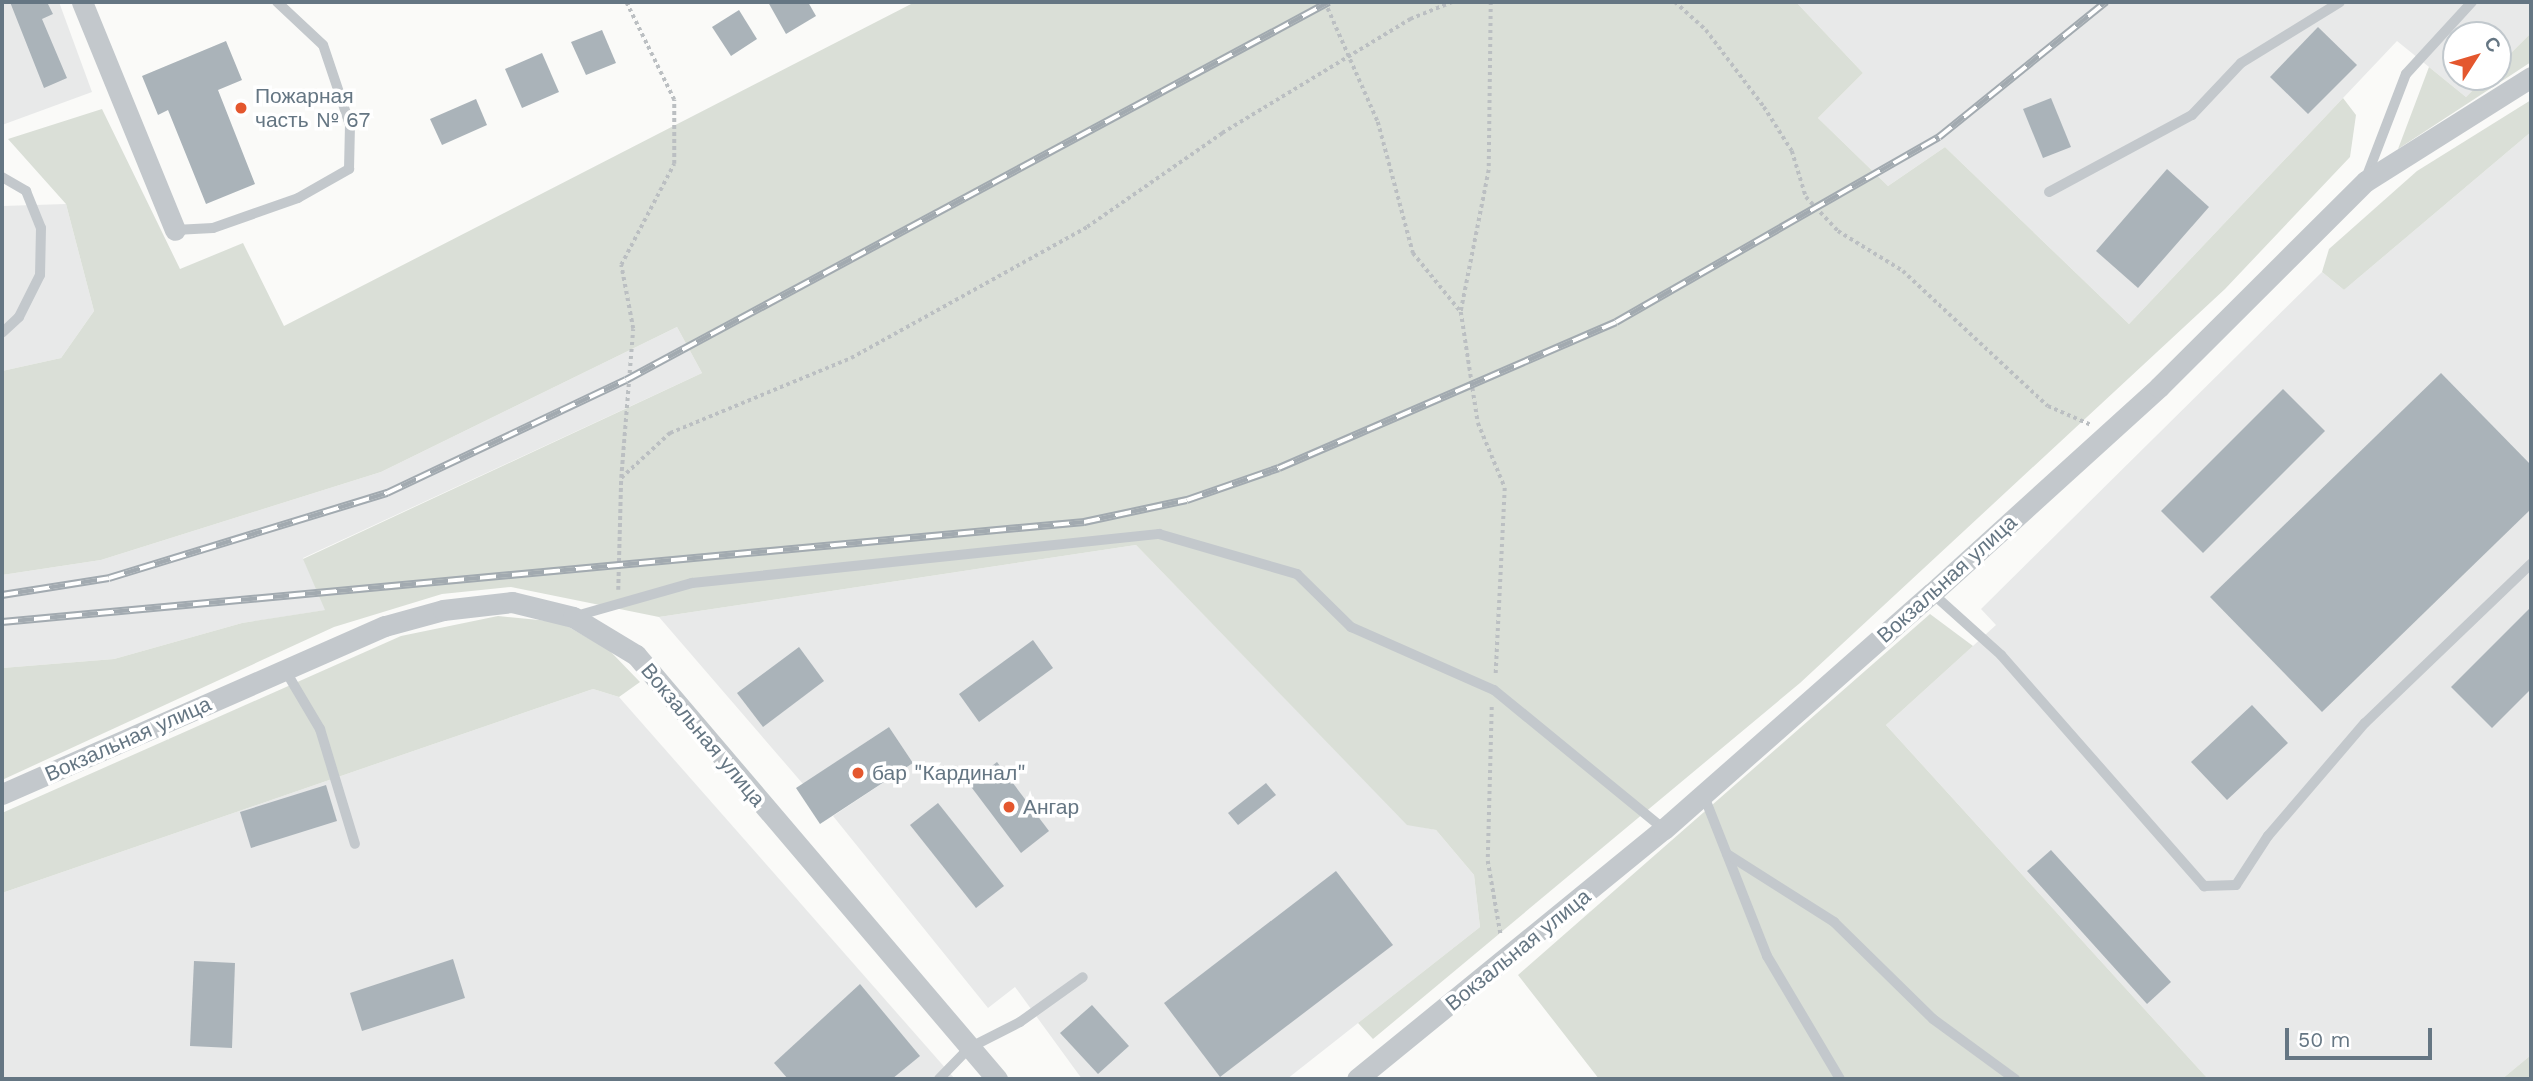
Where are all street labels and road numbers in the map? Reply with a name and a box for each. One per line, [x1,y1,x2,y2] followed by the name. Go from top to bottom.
[1872,510,2022,648] street label: Вокзальная улица
[636,658,770,812] street label: Вокзальная улица
[41,691,215,787] street label: Вокзальная улица
[1440,884,1596,1016] street label: Вокзальная улица

